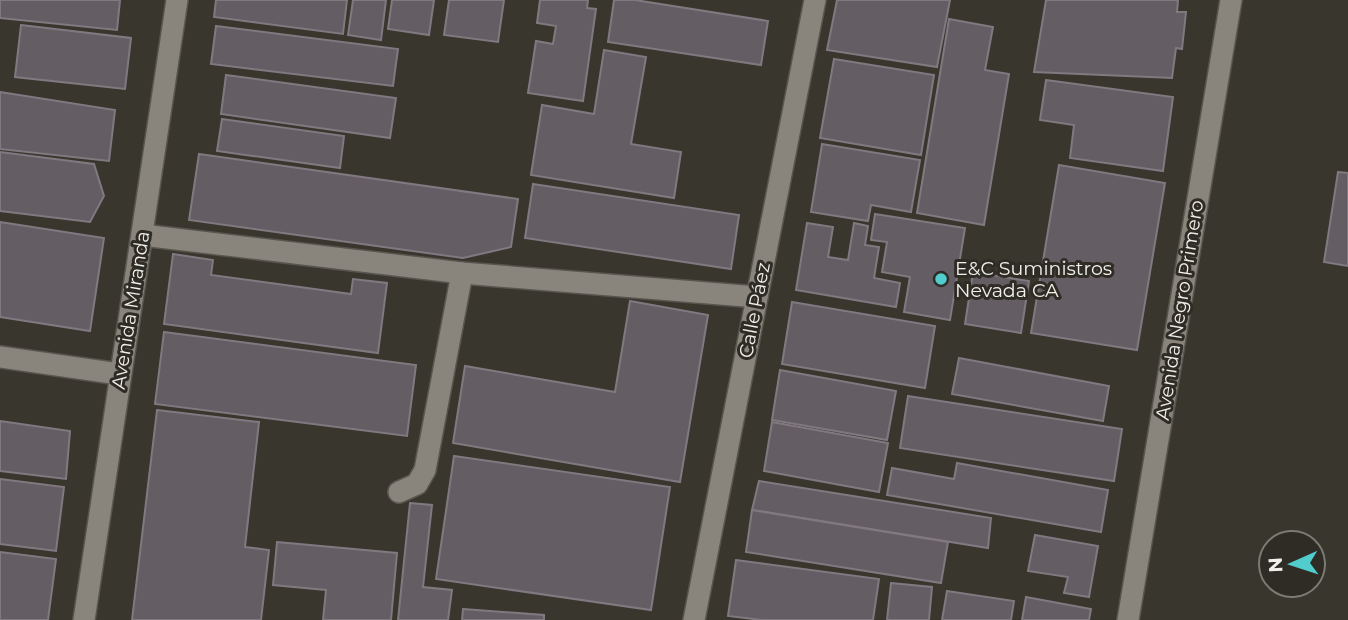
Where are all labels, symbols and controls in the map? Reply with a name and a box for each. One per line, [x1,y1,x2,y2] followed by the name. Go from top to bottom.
[1151,198,1208,422] street label: Avenida Negro Primero
[107,229,154,391] street label: Avenida Miranda
[955,257,1112,302] place label: E&C Suministros Nevada CA
[734,260,775,360] street label: Calle Páez
[933,271,949,287] marker: E&C Suministros Nevada CA
[1257,529,1327,599] north arrow
[1264,557,1287,573] text: N

